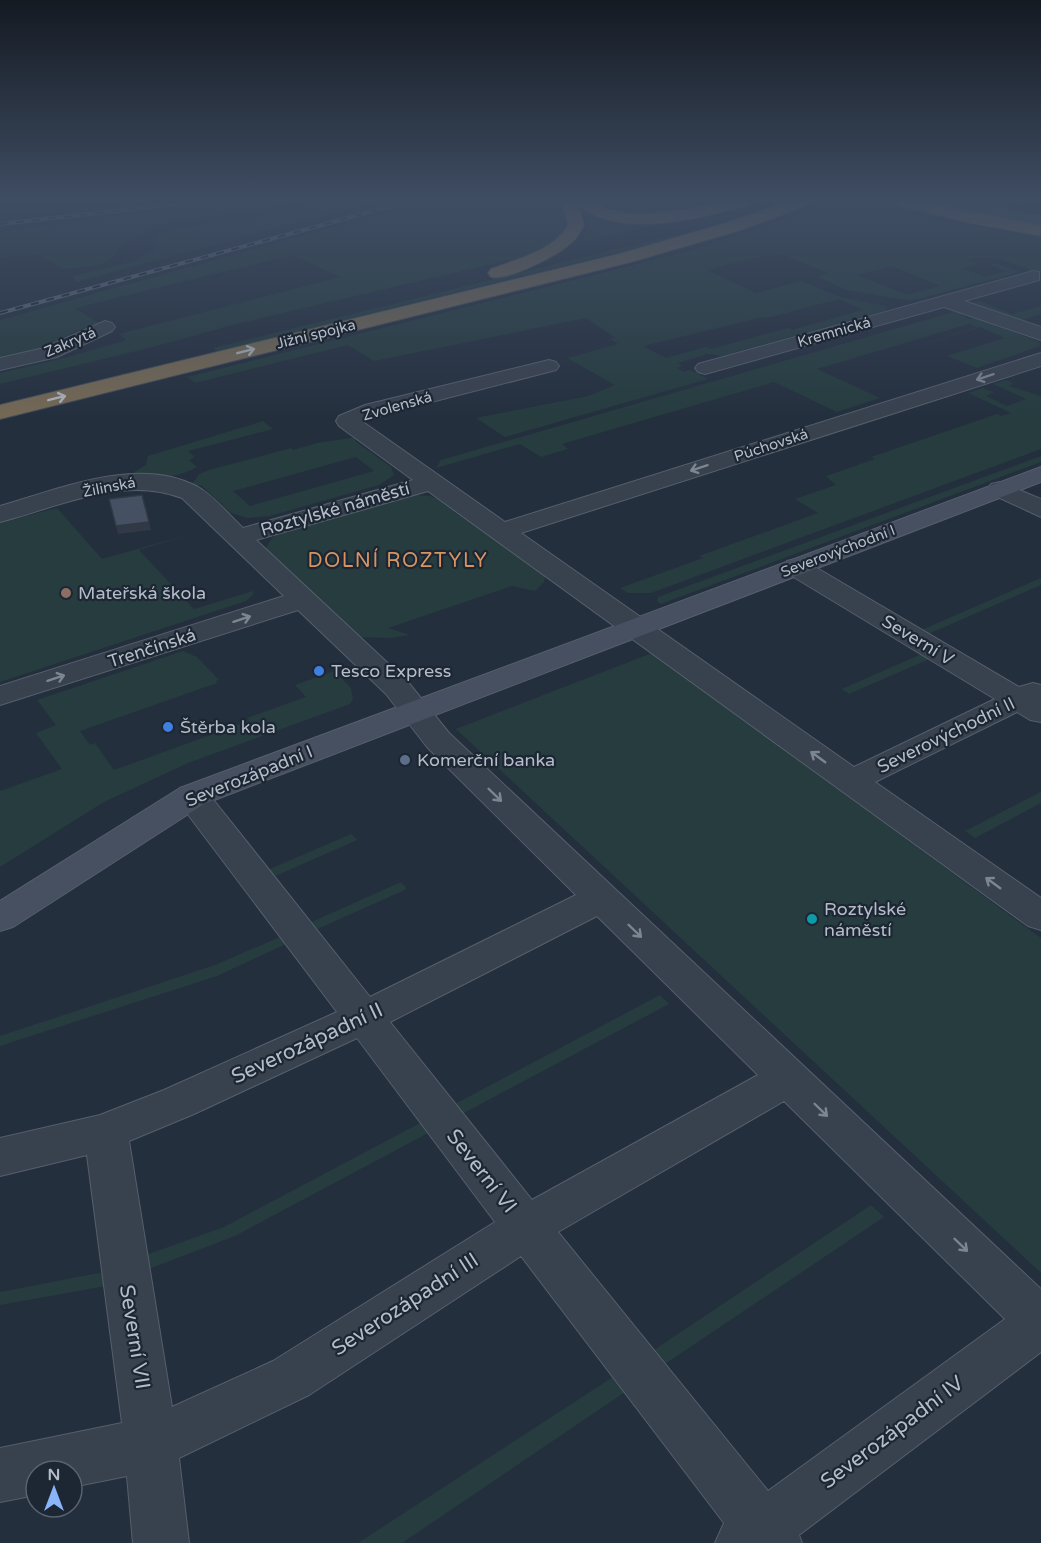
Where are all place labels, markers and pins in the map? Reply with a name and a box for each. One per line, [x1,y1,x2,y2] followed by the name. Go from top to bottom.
[78,582,206,604] place label: Mateřská škola
[59,586,73,600] marker: Mateřská škola
[331,660,451,682] place label: Tesco Express
[312,664,326,678] marker: Tesco Express
[180,716,276,738] place label: Štěrba kola
[161,720,175,734] marker: Štěrba kola
[417,749,555,771] place label: Komerční banka
[398,753,412,767] marker: Komerční banka
[824,898,906,941] place label: Roztylské náměstí
[805,912,819,926] marker: Roztylské náměstí

